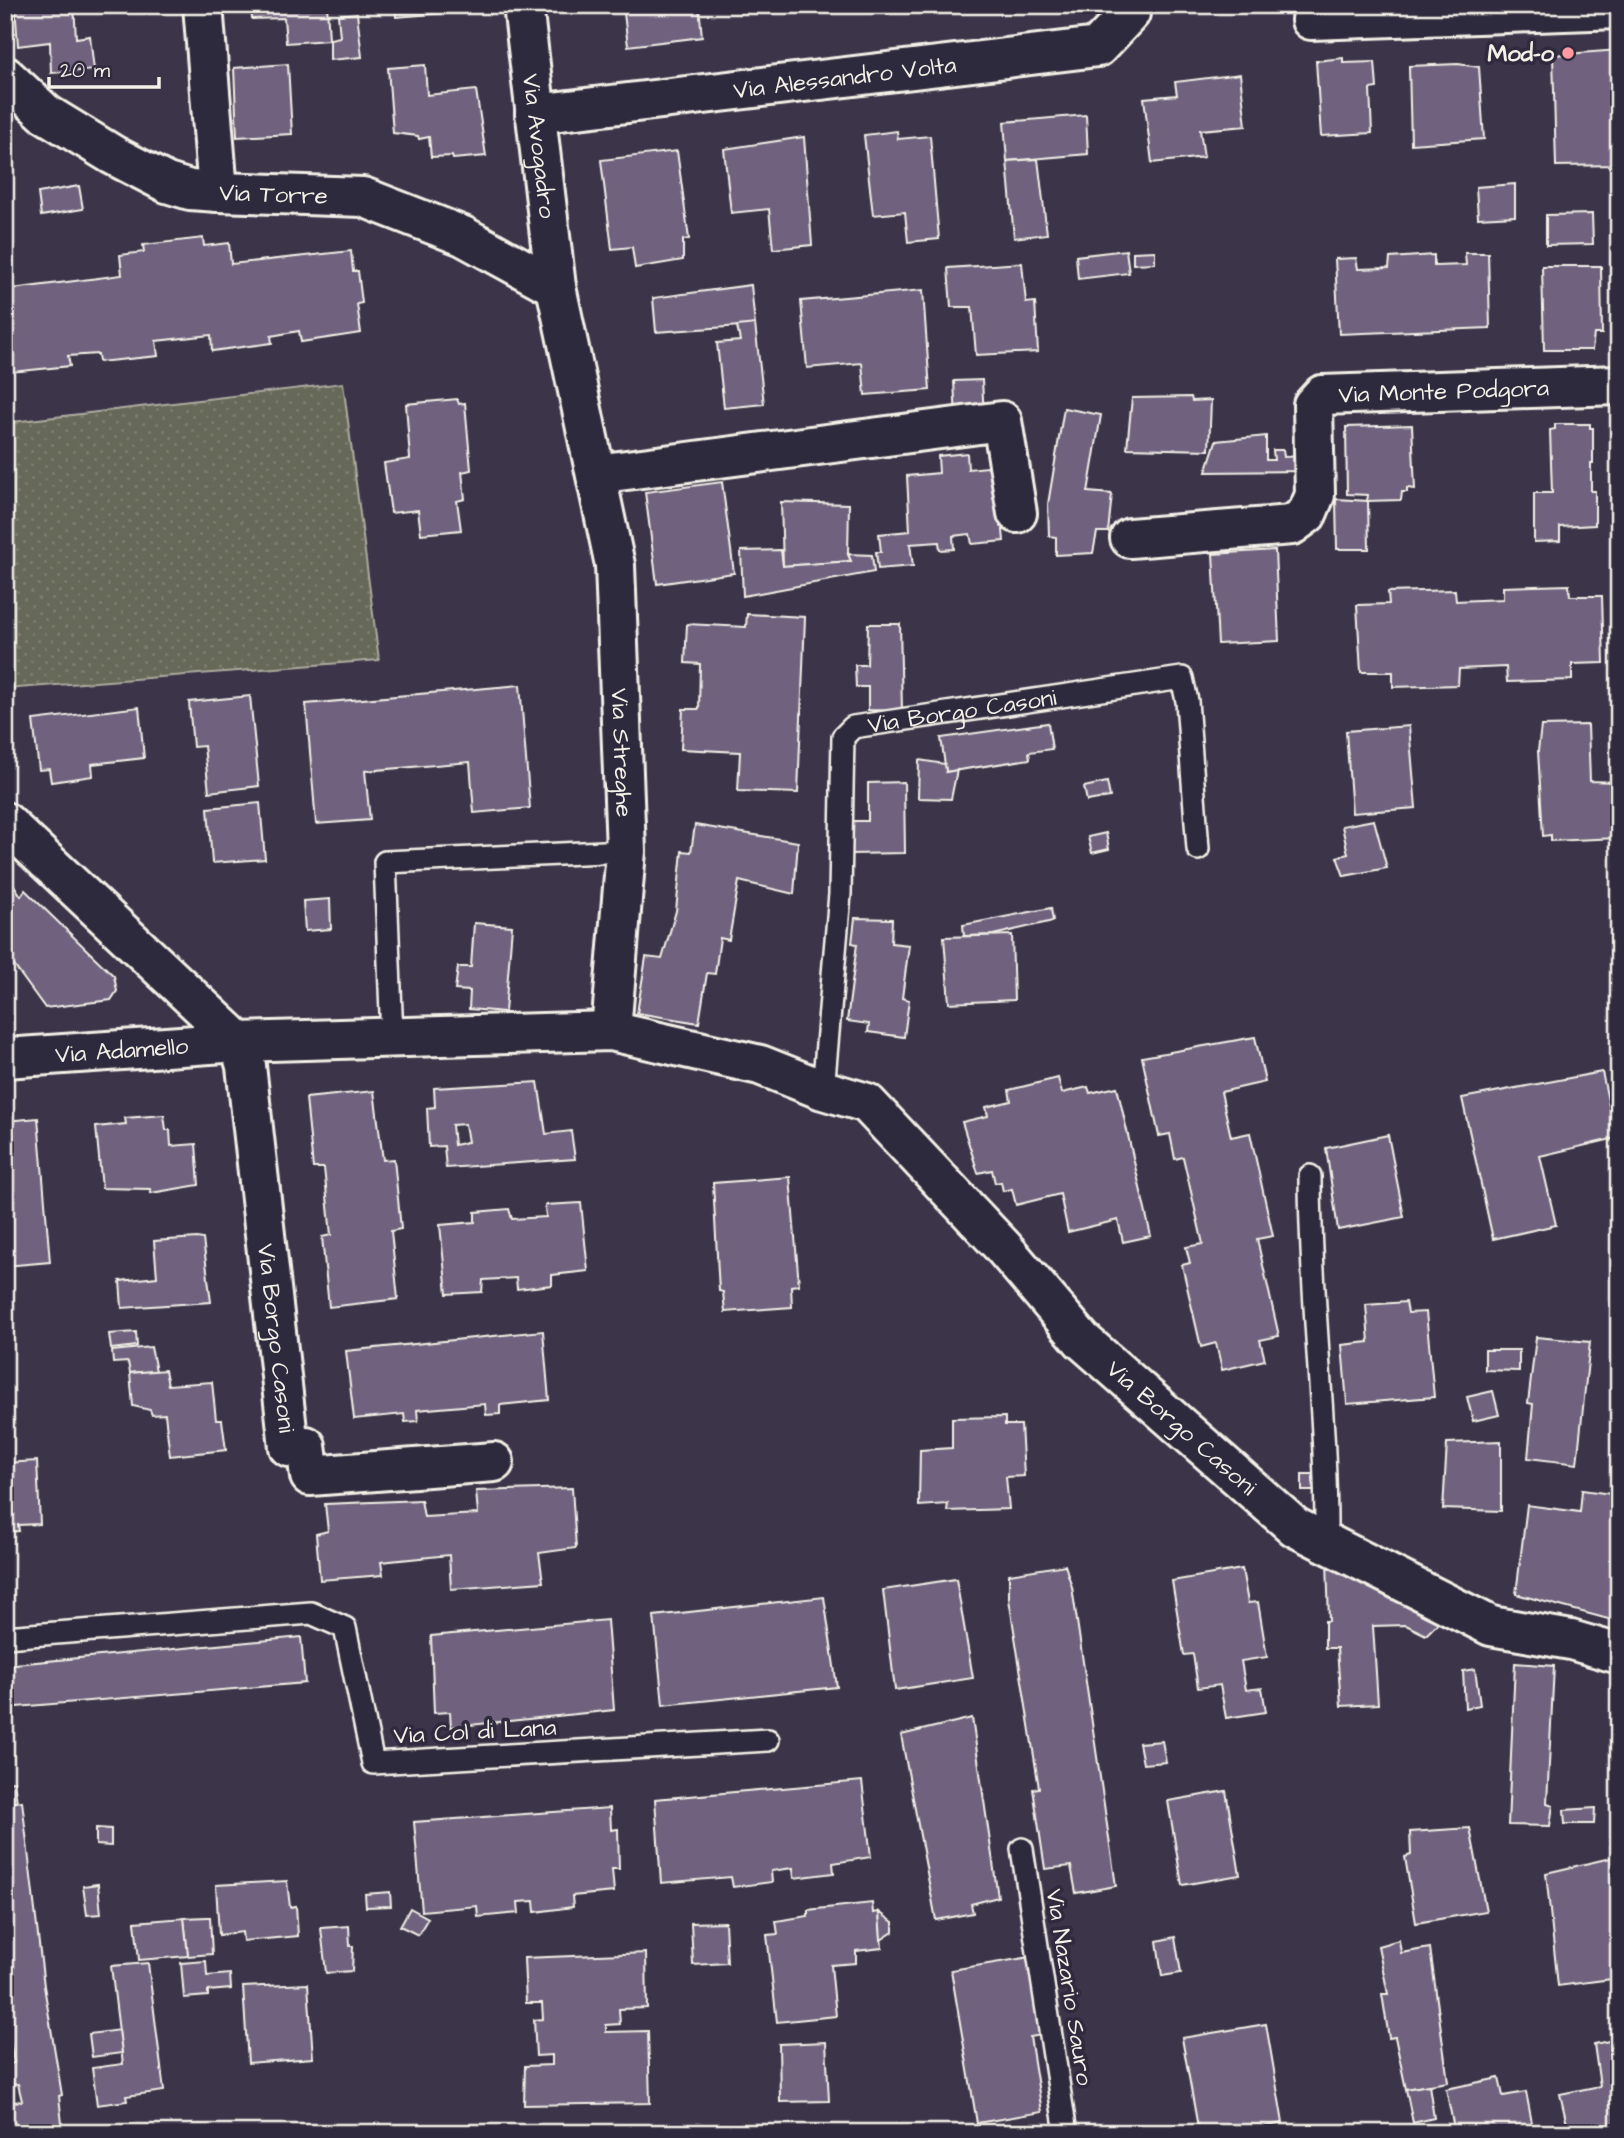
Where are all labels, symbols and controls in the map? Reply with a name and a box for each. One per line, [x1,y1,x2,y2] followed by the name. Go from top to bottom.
[1487,37,1555,71] place label: Mod-o
[1560,45,1576,61] marker: Mod-o
[49,46,159,90] scale bar
[732,48,958,108] street label: Via Alessandro Volta
[60,56,111,85] text: 20 m
[513,72,564,221] street label: Via Avogadro
[219,176,328,214] street label: Via Torre
[1338,371,1550,412] street label: Via Monte Podgora
[865,681,1059,743] street label: Via Borgo Casoni
[602,688,641,818] street label: Via Streghe
[54,1029,190,1073] street label: Via Adamello
[248,1242,303,1435] street label: Via Borgo Casoni
[1098,1353,1264,1504] street label: Via Borgo Casoni
[393,1711,557,1753] street label: Via Col di Lana
[1037,1887,1101,2088] street label: Via Nazario Sauro

